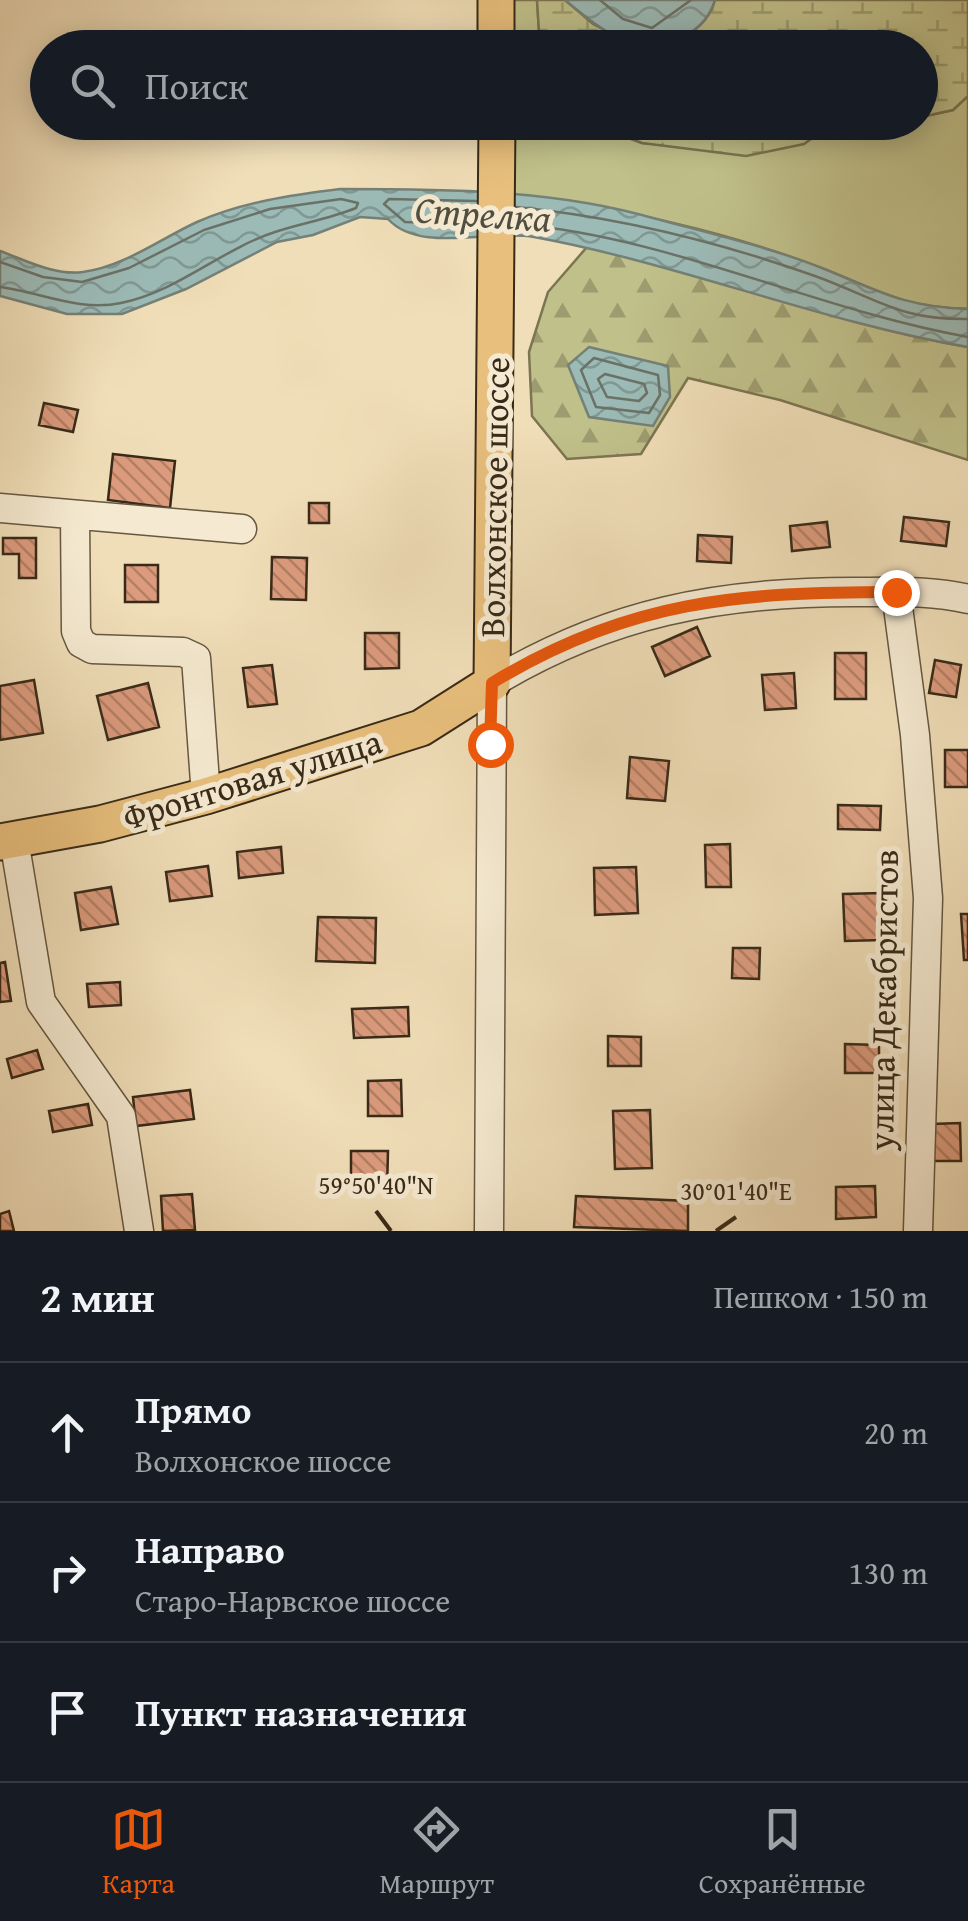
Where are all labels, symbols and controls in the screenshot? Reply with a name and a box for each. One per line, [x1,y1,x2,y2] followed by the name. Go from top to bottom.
[30,30,938,140] search box
[145,57,248,113] text: Поиск
[65,58,120,113] icon: search
[413,180,553,246] water label: Стрелка
[466,356,522,638] street label: Волхонское шоссе
[874,570,920,616] route end
[116,715,388,843] street label: Фронтовая улица
[468,722,514,768] route start
[855,849,911,1152] street label: улица Декабристов
[319,1167,433,1203] text: 59°50'40"N
[680,1173,792,1209] text: 30°01'40"E
[40,1266,155,1327] text: 2 мин
[713,1273,928,1320] text: Пешком · 150 m
[135,1381,251,1437] text: Прямо
[40,1405,95,1460] icon: ahead
[864,1409,928,1456] text: 20 m
[135,1437,392,1484] text: Волхонское шоссе
[135,1521,285,1577] text: Направо
[40,1545,95,1600] icon: right
[849,1549,928,1596] text: 130 m
[135,1577,450,1624] text: Старо-Нарвское шоссе
[135,1684,467,1740] text: Пункт назначения
[40,1685,95,1740] icon: arrive
[102,1802,175,1903] tab: Карта
[380,1802,494,1903] tab: Маршрут
[699,1802,866,1903] tab: Сохранённые

